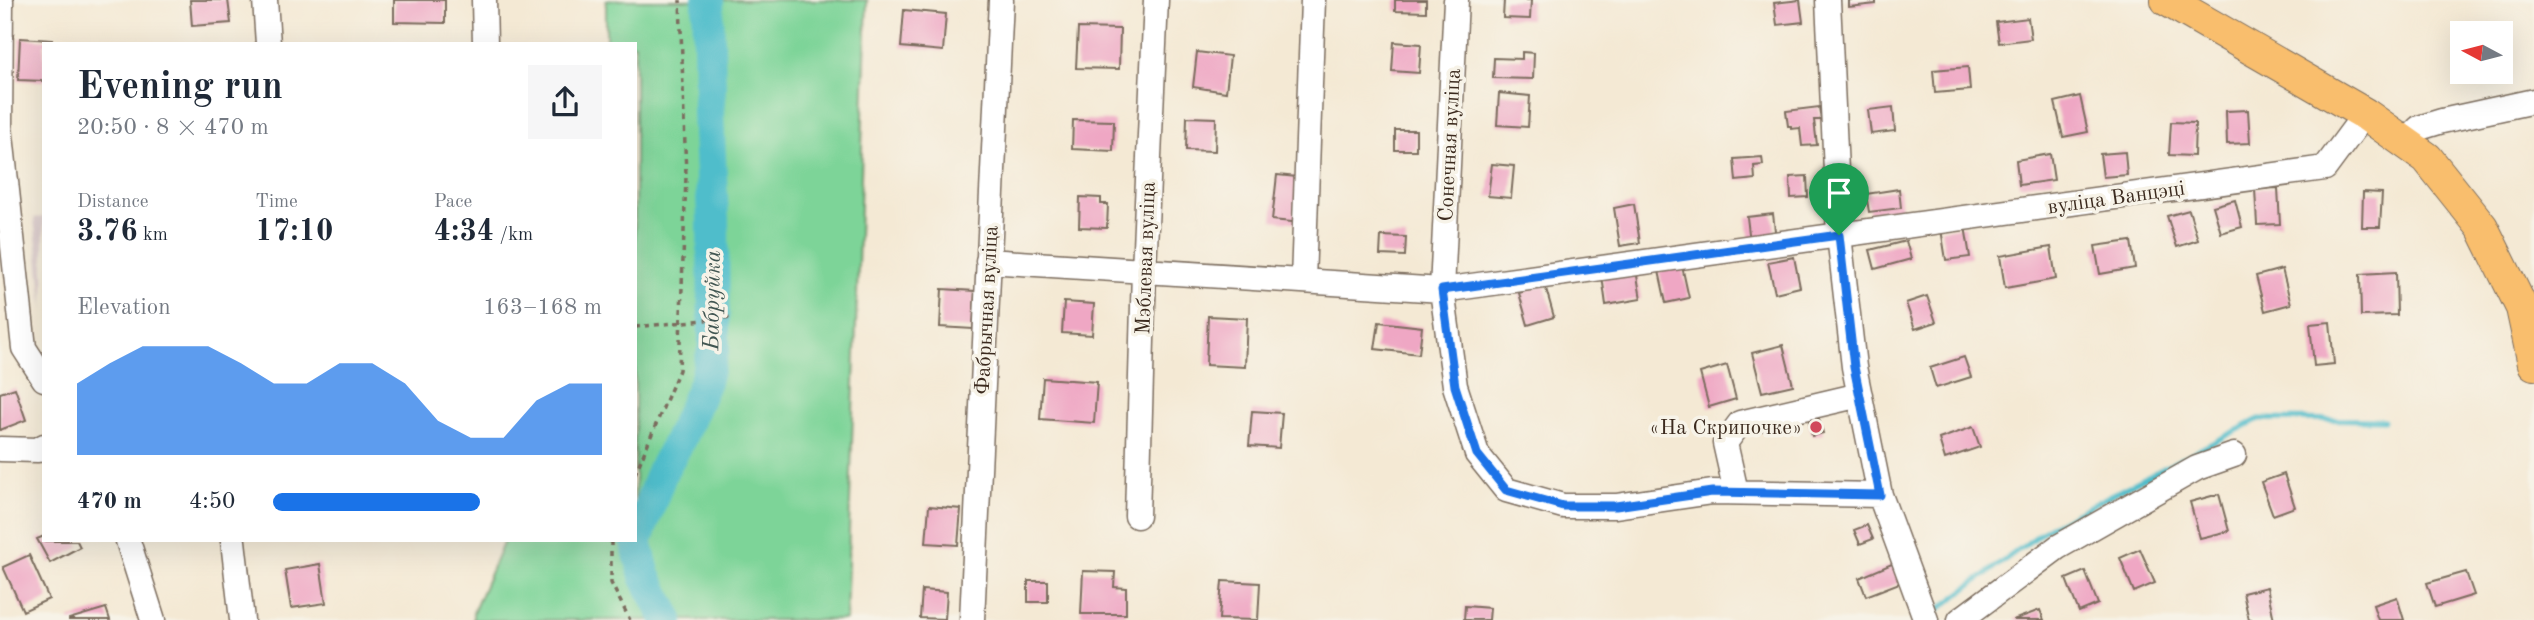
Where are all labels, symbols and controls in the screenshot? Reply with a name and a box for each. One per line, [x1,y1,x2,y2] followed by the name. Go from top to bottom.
[2450,21,2513,84] north arrow
[2450,21,2513,84] map controls
[528,65,602,139] button: share
[1436,68,1465,222] street label: Сонечная вуліца
[77,69,283,107] text: Evening run
[77,116,269,139] text: 20:50 · 8 × 470 m
[1809,163,1869,235] pin
[1820,174,1858,212] icon: arrive
[2046,178,2186,219] street label: вуліца Ванцэці
[1133,181,1160,335] street label: Мэблевая вуліца
[77,193,149,212] text: Distance
[255,193,298,212] text: Time
[434,193,472,212] text: Pace
[77,217,138,247] text: 3.76
[255,217,333,247] text: 17:10
[434,217,494,247] text: 4:34
[973,225,1002,395] street label: Фабрычная вуліца
[138,226,168,245] text: km
[494,226,533,245] text: /km
[700,250,726,351] water label: Бабруйка
[77,296,171,319] text: Elevation
[483,296,602,319] text: 163–168 m
[1650,418,1802,439] place label: «На Скрипочке»
[1808,419,1824,435] marker: «На Скрипочке»
[77,490,142,513] text: 470 m
[189,490,235,513] text: 4:50

